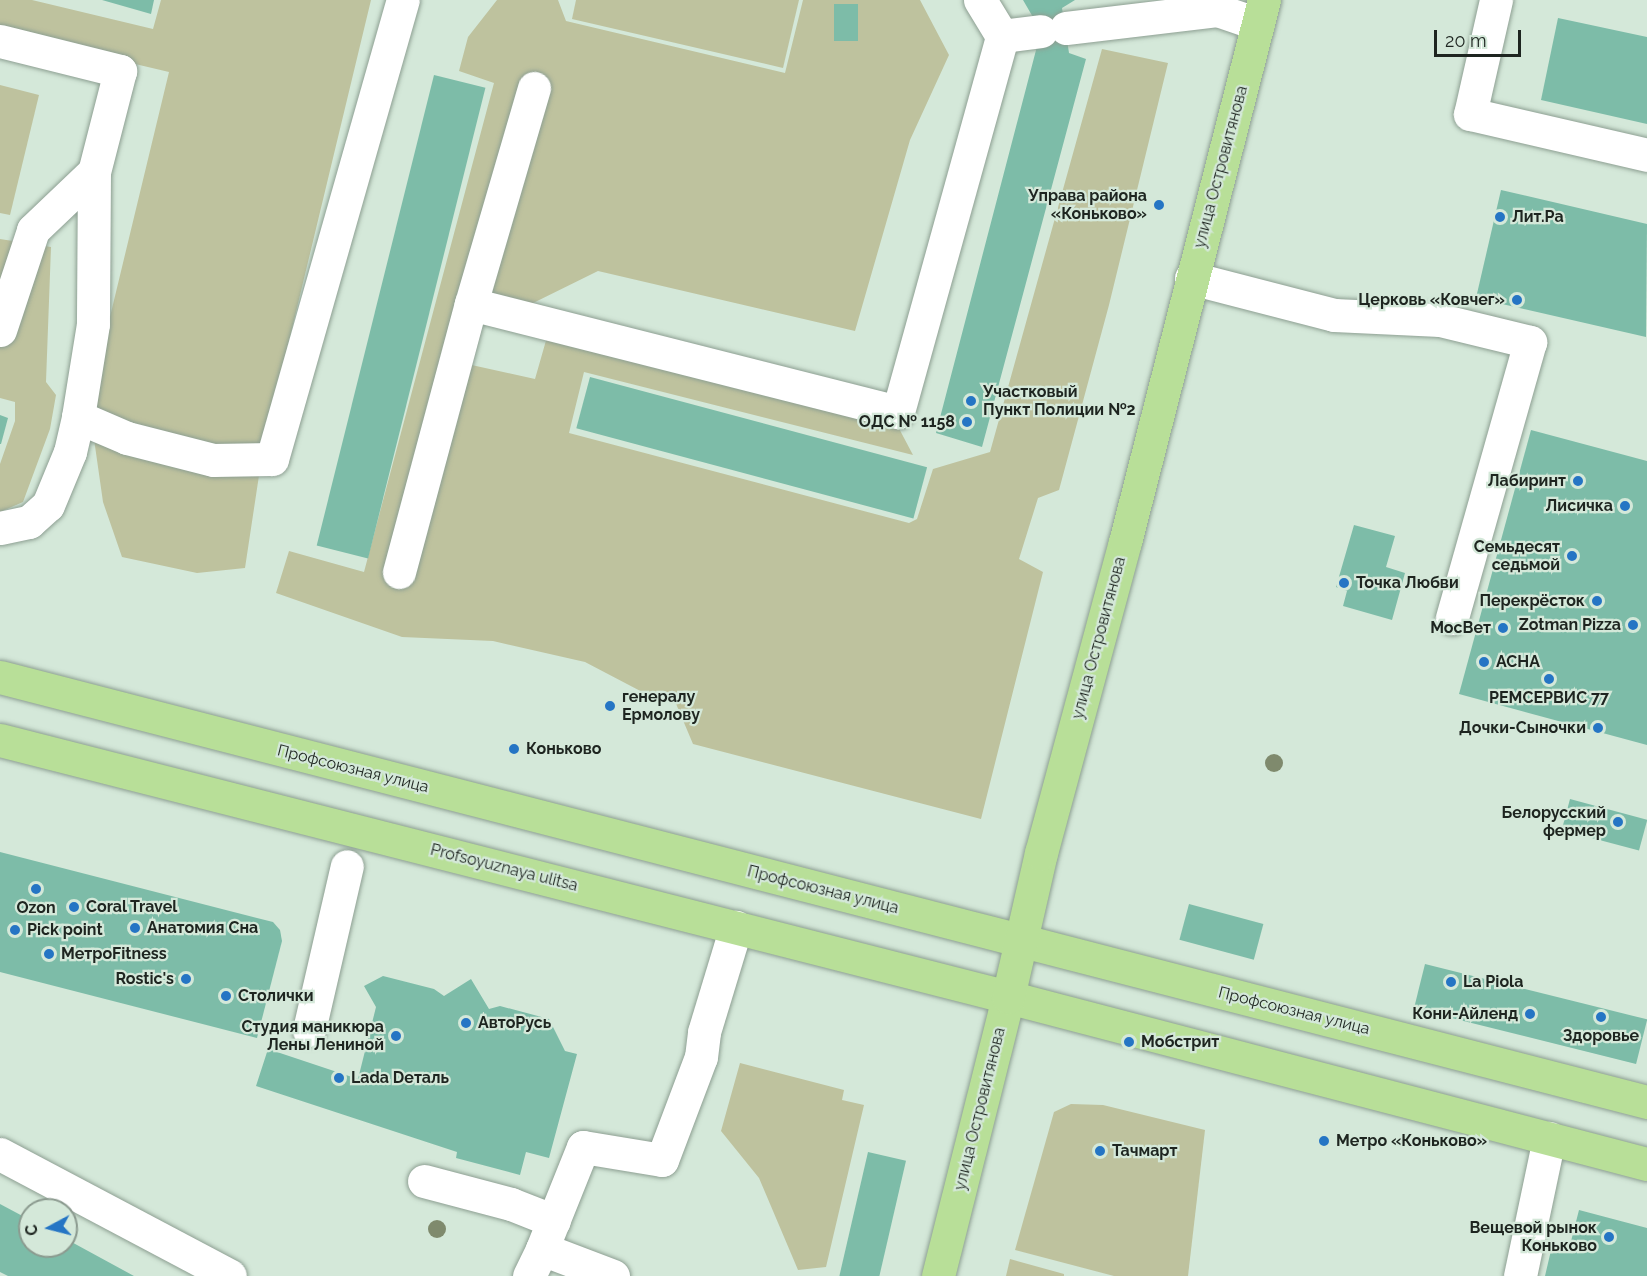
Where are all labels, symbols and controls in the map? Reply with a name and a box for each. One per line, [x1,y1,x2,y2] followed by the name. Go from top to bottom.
[1437,18,1524,56] scale bar
[1445,30,1487,51] text: 20 m
[1190,84,1252,250] street label: улица Островитянова
[1028,186,1147,224] place label: Управа района «Коньково»
[1152,198,1166,212] marker: Управа района «Коньково»
[1512,207,1564,227] place label: Лит.Ра
[1493,210,1507,224] marker: Лит.Ра
[1358,290,1505,310] place label: Церковь «Ковчег»
[1510,293,1524,307] marker: Церковь «Ковчег»
[983,382,1135,420] place label: Участковый Пункт Полиции №2
[964,394,978,408] marker: Участковый Пункт Полиции №2
[859,412,955,432] place label: ОДС № 1158
[960,415,974,429] marker: ОДС № 1158
[1488,471,1566,491] place label: Лабиринт
[1571,474,1585,488] marker: Лабиринт
[1546,496,1613,516] place label: Лисичка
[1618,499,1632,513] marker: Лисичка
[1474,537,1560,575] place label: Семьдесят седьмой
[1565,549,1579,563] marker: Семьдесят седьмой
[1068,555,1130,721] street label: улица Островитянова
[1356,573,1459,593] place label: Точка Любви
[1337,576,1351,590] marker: Точка Любви
[1479,591,1585,611] place label: Перекрёсток
[1590,594,1604,608] marker: Перекрёсток
[1519,615,1621,635] place label: Zotman Pizza
[1430,618,1491,638] place label: МосВет
[1626,618,1640,632] marker: Zotman Pizza
[1496,621,1510,635] marker: МосВет
[1496,652,1540,672] place label: АСНА
[1477,655,1491,669] marker: АСНА
[1542,672,1556,686] marker: РЕМСЕРВИС 77
[622,687,700,725] place label: генералу Ермолову
[1489,688,1609,708] place label: РЕМСЕРВИС 77
[603,699,617,713] marker: генералу Ермолову
[1459,718,1586,738] place label: Дочки-Сыночки
[1591,721,1605,735] marker: Дочки-Сыночки
[526,739,601,759] place label: Коньково
[275,741,431,797] street label: Профсоюзная улица
[507,742,521,756] marker: Коньково
[1501,803,1606,841] place label: Белорусский фермер
[1611,815,1625,829] marker: Белорусский фермер
[428,840,580,896] street label: Profsoyuznaya ulitsa
[745,862,901,918] street label: Профсоюзная улица
[29,882,43,896] marker: Ozon
[86,897,178,917] place label: Coral Travel
[16,898,56,918] place label: Ozon
[67,900,81,914] marker: Coral Travel
[147,918,258,938] place label: Анатомия Сна
[27,920,103,940] place label: Pick point
[128,921,142,935] marker: Анатомия Сна
[8,923,22,937] marker: Pick point
[61,944,167,964] place label: МетроFitness
[42,947,56,961] marker: МетроFitness
[115,969,174,989] place label: Rostic's
[179,972,193,986] marker: Rostic's
[1463,972,1523,992] place label: La Piola
[1444,975,1458,989] marker: La Piola
[1216,983,1372,1039] street label: Профсоюзная улица
[238,986,314,1006] place label: Столички
[219,989,233,1003] marker: Столички
[1412,1004,1518,1024] place label: Кони-Айленд
[1523,1007,1537,1021] marker: Кони-Айленд
[1594,1010,1608,1024] marker: Здоровье
[478,1013,551,1033] place label: АвтоРусь
[459,1016,473,1030] marker: АвтоРусь
[242,1017,384,1055] place label: Студия маникюра Лены Лениной
[950,1026,1010,1192] street label: улица Островитянова
[1563,1026,1639,1046] place label: Здоровье
[389,1029,403,1043] marker: Студия маникюра Лены Лениной
[1141,1032,1219,1052] place label: Мобстрит
[1122,1035,1136,1049] marker: Мобстрит
[351,1068,449,1088] place label: Lada Dеталь
[332,1071,346,1085] marker: Lada Dеталь
[1336,1131,1487,1151] place label: Метро «Коньково»
[1317,1134,1331,1148] marker: Метро «Коньково»
[1112,1141,1177,1161] place label: Тачмарт
[1093,1144,1107,1158] marker: Тачмарт
[18,1198,78,1258] north arrow
[1469,1218,1597,1256] place label: Вещевой рынок Коньково
[22,1223,42,1237] text: С
[1602,1230,1616,1244] marker: Вещевой рынок Коньково

